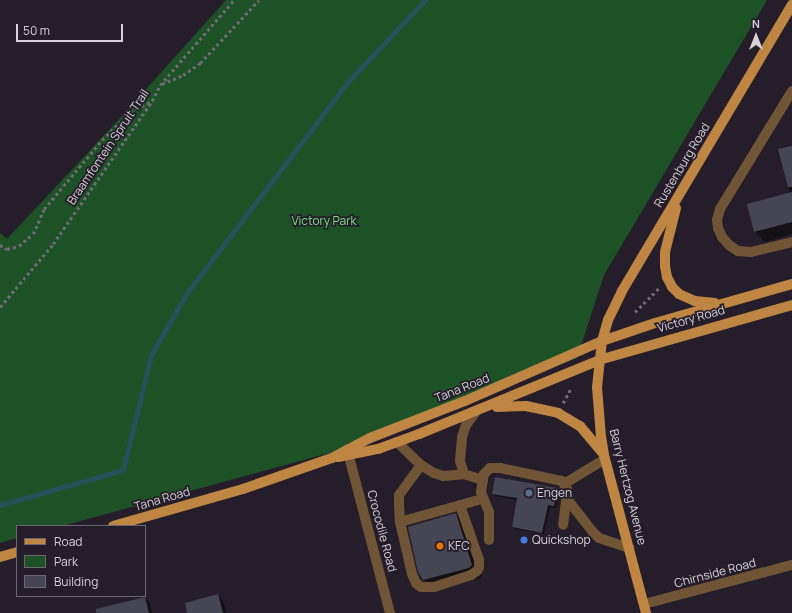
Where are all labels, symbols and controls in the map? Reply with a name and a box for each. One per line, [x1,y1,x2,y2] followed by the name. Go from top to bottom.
[18,16,125,42] scale bar
[736,16,776,56] north arrow
[752,16,760,31] text: N
[23,22,50,39] text: 50 m
[64,87,152,207] street label: Braamfontein Spruit Trail
[651,120,713,210] street label: Rustenburg Road
[292,214,356,228] park label: Victory Park
[656,302,726,336] street label: Victory Road
[433,371,491,405] street label: Tana Road
[607,427,649,547] street label: Barry Hertzog Avenue
[132,484,192,514] street label: Tana Road
[537,486,572,500] place label: Engen
[524,488,534,498] marker: Engen
[364,489,400,573] street label: Crocodile Road
[16,525,146,597] legend
[54,533,82,550] text: Road
[532,533,591,547] place label: Quickshop
[519,535,529,545] marker: Quickshop
[448,539,470,553] place label: KFC
[435,541,445,551] marker: KFC
[54,553,78,570] text: Park
[673,555,757,591] street label: Chirnside Road
[54,573,98,590] text: Building

